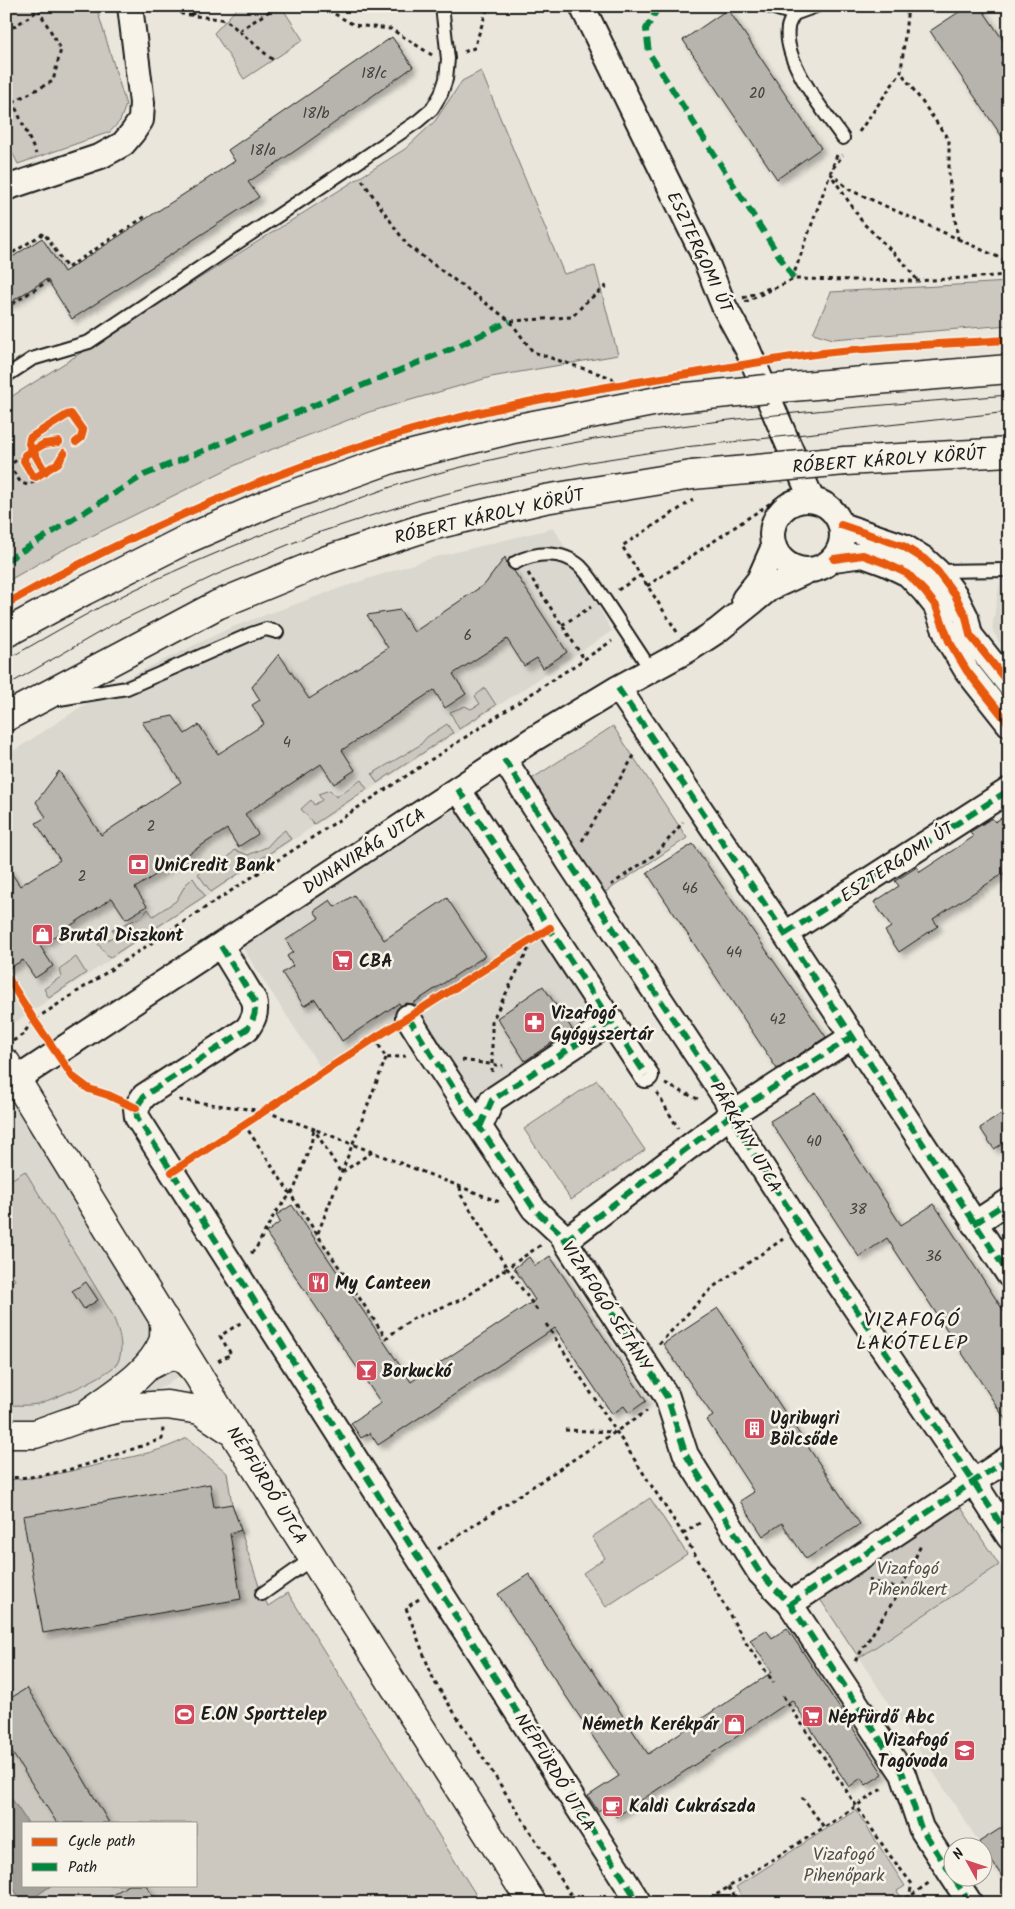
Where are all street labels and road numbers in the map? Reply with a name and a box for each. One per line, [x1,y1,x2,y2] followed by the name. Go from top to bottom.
[658,187,740,319] street label: ESZTERGOMI ÚT
[791,440,988,483] street label: RÓBERT KÁROLY KÖRÚT
[392,481,588,553] street label: RÓBERT KÁROLY KÖRÚT
[297,801,432,903] street label: DUNAVIRÁG UTCA
[835,815,962,911] street label: ESZTERGOMI ÚT
[701,1077,788,1199] street label: PÁRKÁNY UTCA
[553,1236,659,1378] street label: VIZAFOGÓ SÉTÁNY
[218,1421,314,1551] street label: NÉPFÜRDŐ UTCA
[506,1708,602,1838] street label: NÉPFÜRDŐ UTCA

